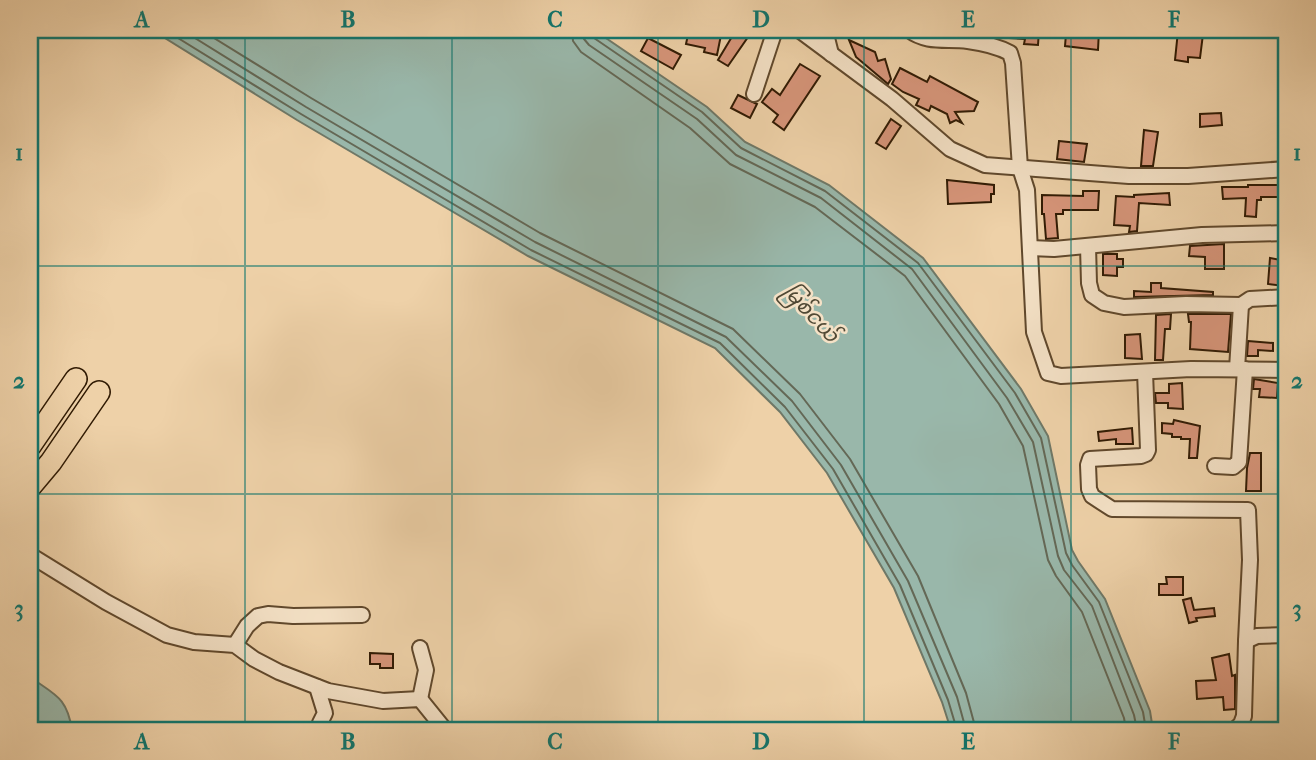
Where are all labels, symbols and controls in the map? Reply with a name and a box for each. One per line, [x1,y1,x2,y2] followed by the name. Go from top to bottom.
[133,6,151,33] text: A
[341,6,356,33] text: B
[547,6,563,33] text: C
[752,6,770,33] text: D
[961,6,975,33] text: E
[1167,6,1181,33] text: F
[15,139,23,166] text: 1
[1293,139,1301,166] text: 1
[775,277,847,352] water label: မြစ်ငယ်
[13,367,25,394] text: 2
[1291,367,1303,394] text: 2
[14,595,24,622] text: 3
[1292,595,1302,622] text: 3
[133,728,151,755] text: A
[341,728,356,755] text: B
[547,728,563,755] text: C
[752,728,770,755] text: D
[961,728,975,755] text: E
[1167,728,1181,755] text: F

